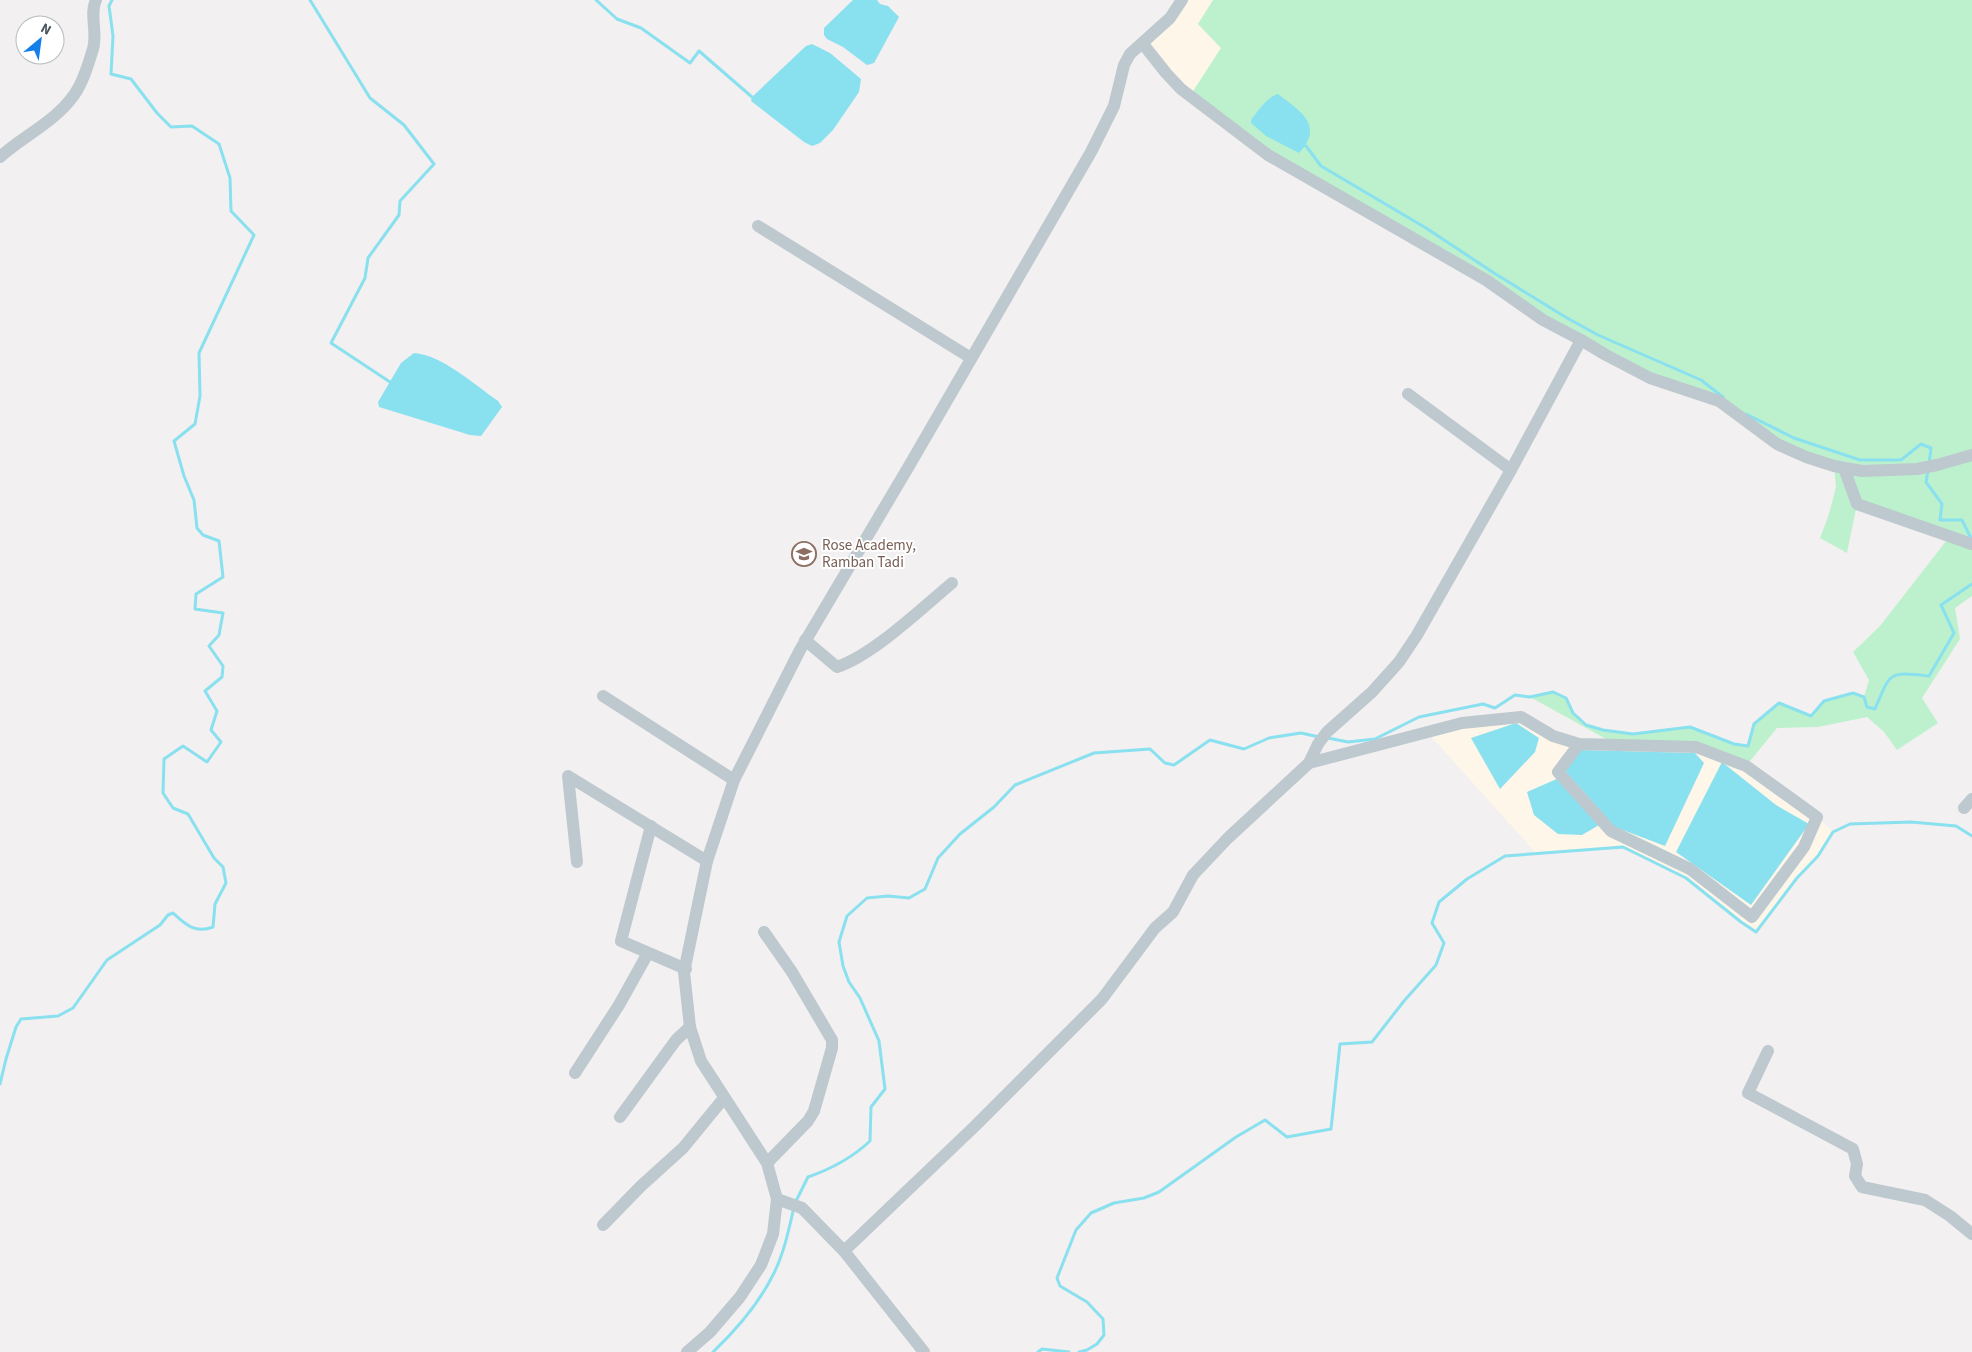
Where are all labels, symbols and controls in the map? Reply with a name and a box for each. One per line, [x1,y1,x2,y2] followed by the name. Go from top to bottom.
[15,15,65,65] north arrow
[37,19,55,41] text: N
[822,535,916,573] place label: Rose Academy, Ramban Tadi
[791,541,817,567] school or university icon: Rose Academy, Ramban Tadi

